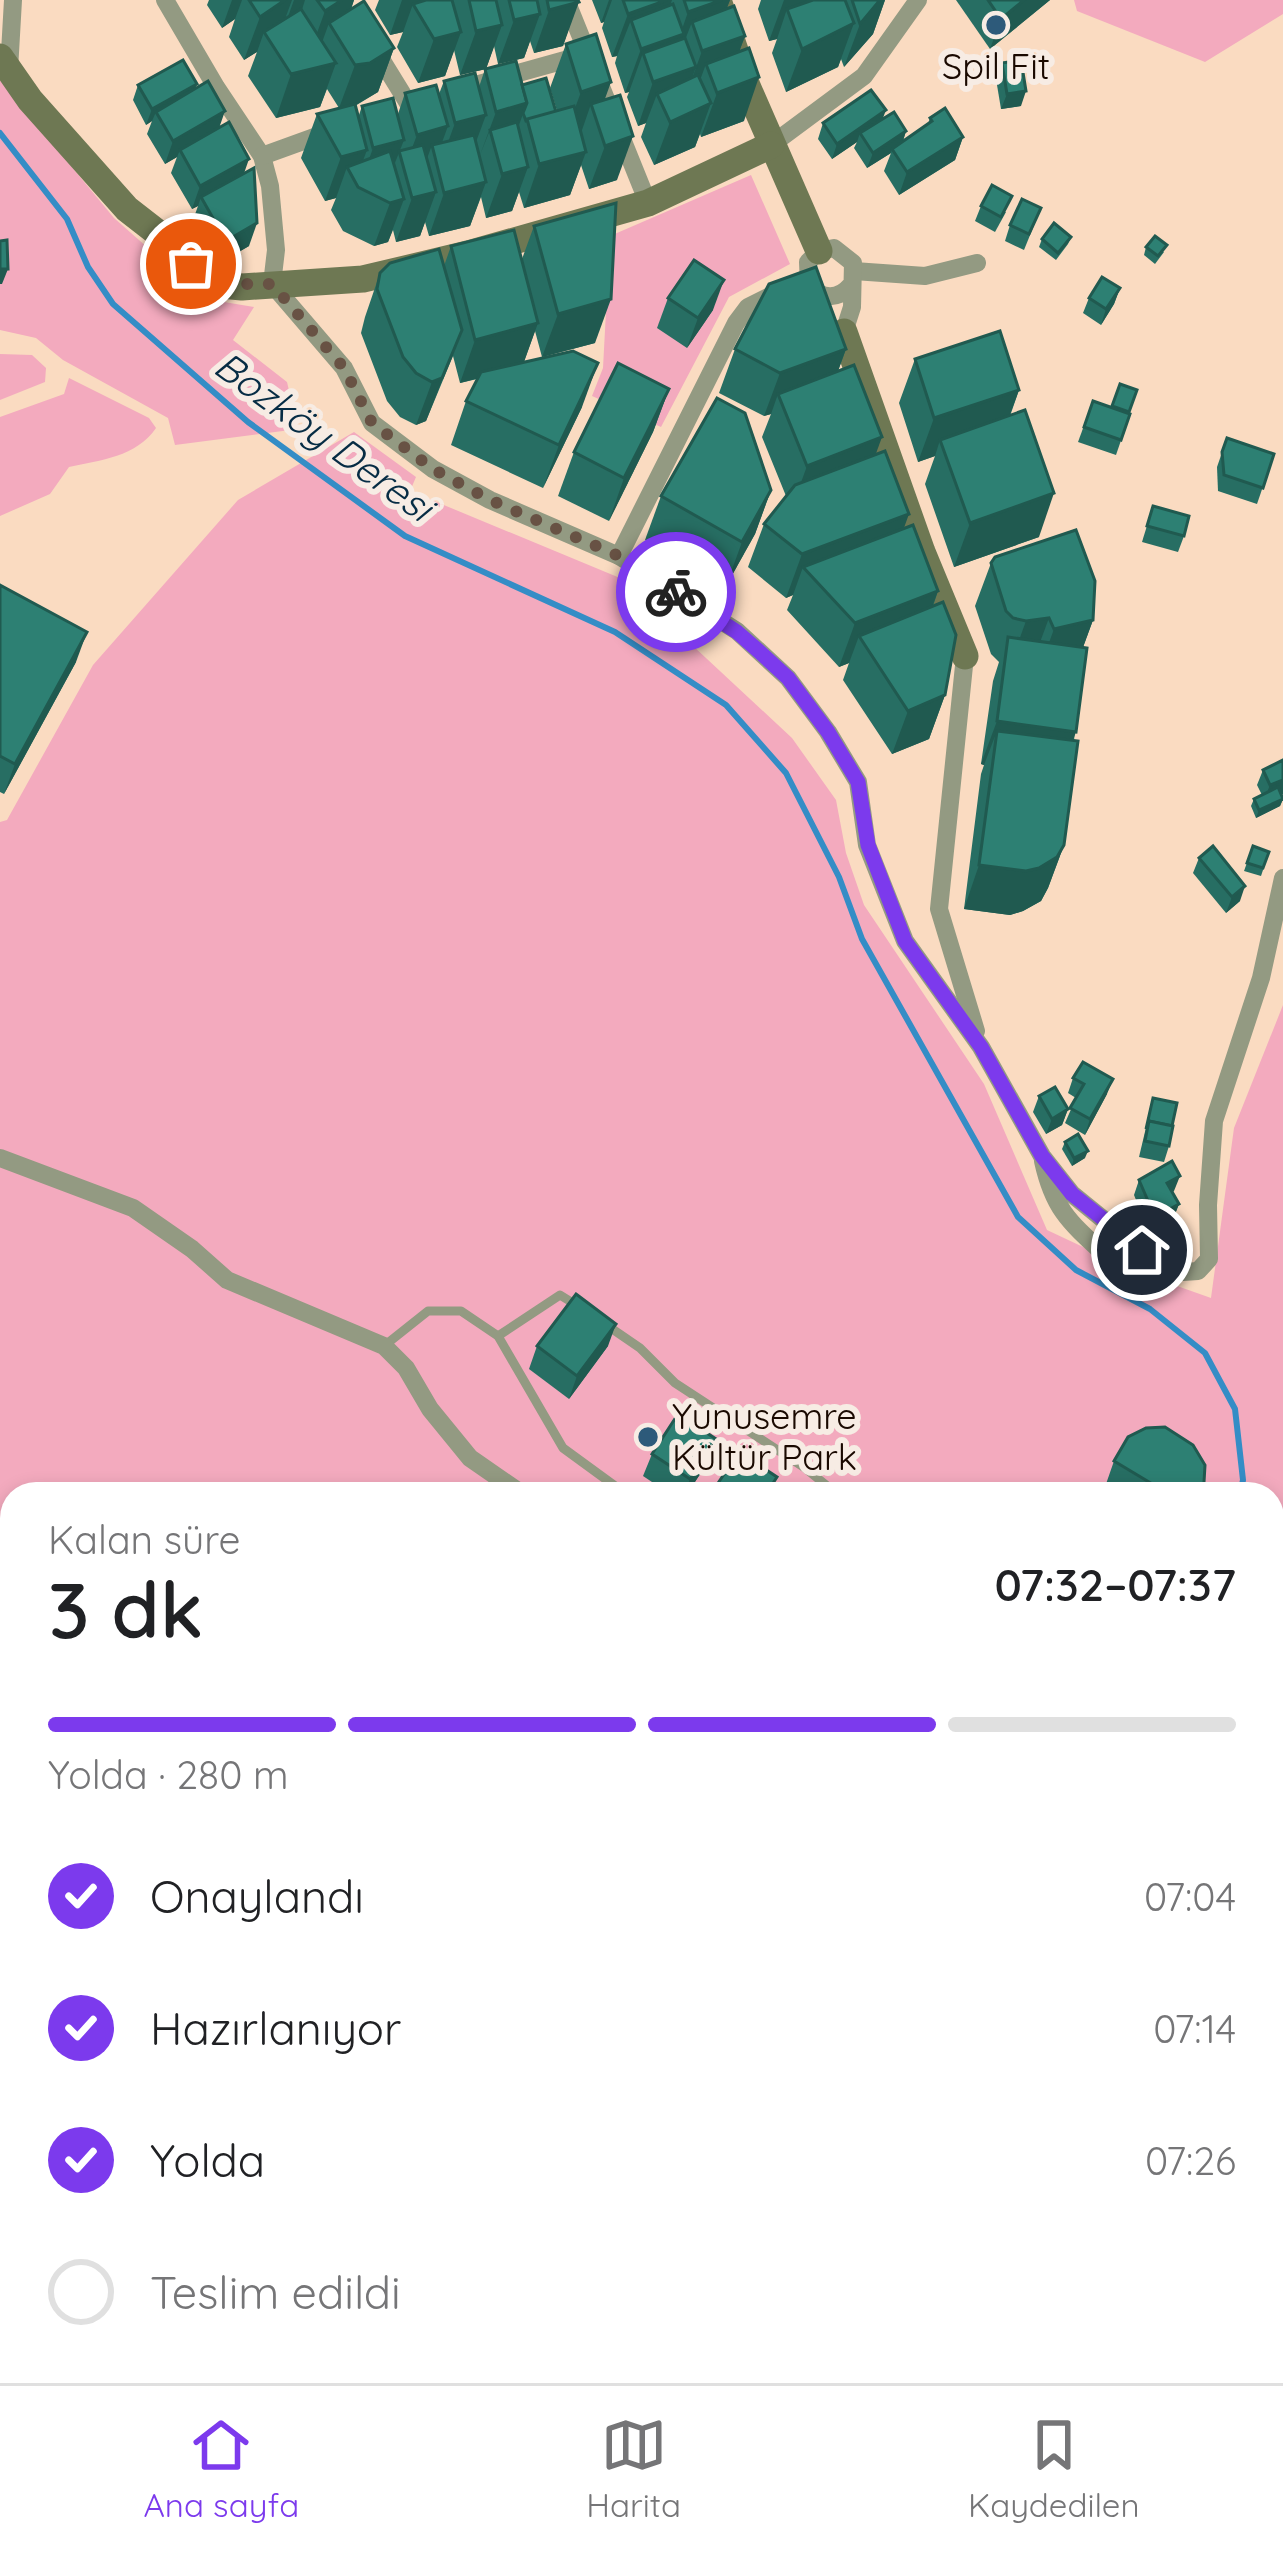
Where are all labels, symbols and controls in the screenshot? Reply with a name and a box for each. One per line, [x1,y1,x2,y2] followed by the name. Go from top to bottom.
[983,12,1009,38] marker: Spil Fit
[942,43,1050,88] place label: Spil Fit
[140,213,242,315] pin
[158,231,224,297] icon: bag
[206,340,447,534] water label: Bozköy Deresi
[616,532,736,652] courier
[643,559,709,625] icon: bike
[1091,1199,1193,1301] pin
[1109,1217,1175,1283] icon: home
[672,1393,857,1479] place label: Yunusemre Kültür Park
[635,1424,661,1450] marker: Yunusemre Kültür Park
[48,1515,240,1564] text: Kalan süre
[994,1556,1236,1612] text: 07:32–07:37
[48,1560,203,1658] text: 3 dk
[48,1750,289,1799] text: Yolda · 280 m
[48,1863,114,1929] icon: check
[150,1868,364,1924] text: Onaylandı
[1144,1872,1236,1921] text: 07:04
[48,1995,114,2061] icon: check
[150,2000,401,2056] text: Hazırlanıyor
[1153,2004,1236,2053] text: 07:14
[48,2127,114,2193] icon: check
[150,2132,265,2188] text: Yolda
[1145,2136,1236,2185] text: 07:26
[150,2264,401,2320] text: Teslim edildi
[143,2412,299,2525] tab: Ana sayfa
[586,2412,681,2525] tab: Harita
[968,2412,1139,2525] tab: Kaydedilen

